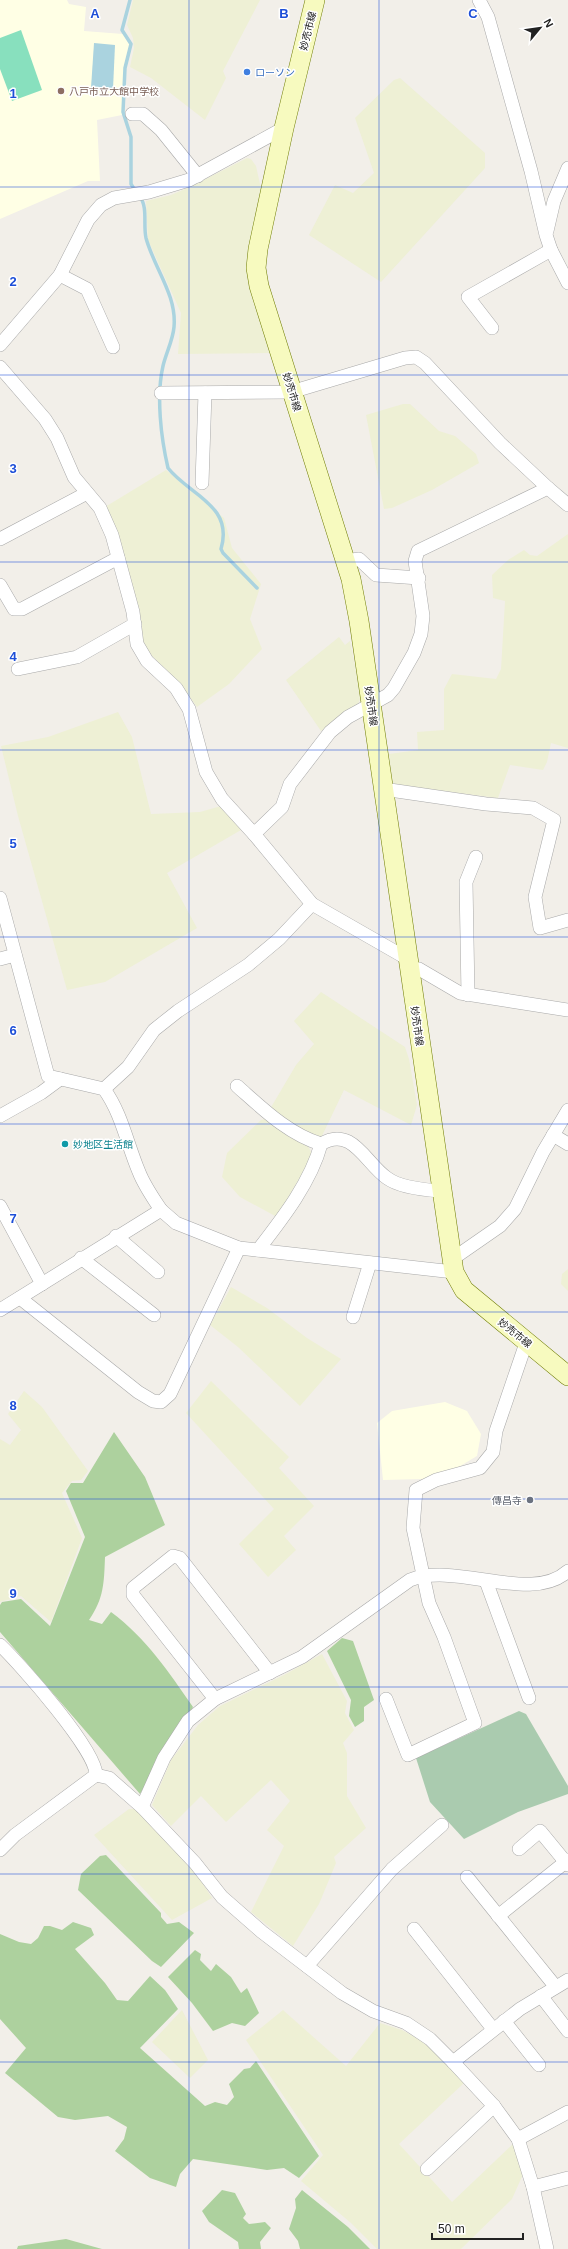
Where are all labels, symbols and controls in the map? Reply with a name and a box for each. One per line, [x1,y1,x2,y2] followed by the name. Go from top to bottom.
[90,6,100,21] text: A
[279,6,289,21] text: B
[468,6,478,21] text: C
[520,8,560,48] north arrow
[298,10,318,52] street label: 妙売市線
[542,17,556,30] text: N
[242,67,252,77] marker: ローソン
[255,67,295,78] place label: ローソン
[9,86,17,101] text: 1
[56,86,66,96] marker: 八戸市立大館中学校
[69,86,159,97] place label: 八戸市立大館中学校
[9,274,17,289] text: 2
[281,371,303,413] street label: 妙売市線
[9,461,17,476] text: 3
[9,649,17,664] text: 4
[363,685,379,727] street label: 妙売市線
[9,836,17,851] text: 5
[409,1005,425,1047] street label: 妙売市線
[9,1023,17,1038] text: 6
[60,1139,70,1149] marker: 妙地区生活館
[73,1139,133,1150] place label: 妙地区生活館
[9,1211,17,1226] text: 7
[496,1316,534,1350] street label: 妙売市線
[9,1398,17,1413] text: 8
[491,1495,522,1506] place label: 傳昌寺
[525,1495,535,1505] marker: 傳昌寺
[9,1586,17,1601] text: 9
[432,2215,523,2241] scale bar
[438,2222,465,2236] text: 50 m

